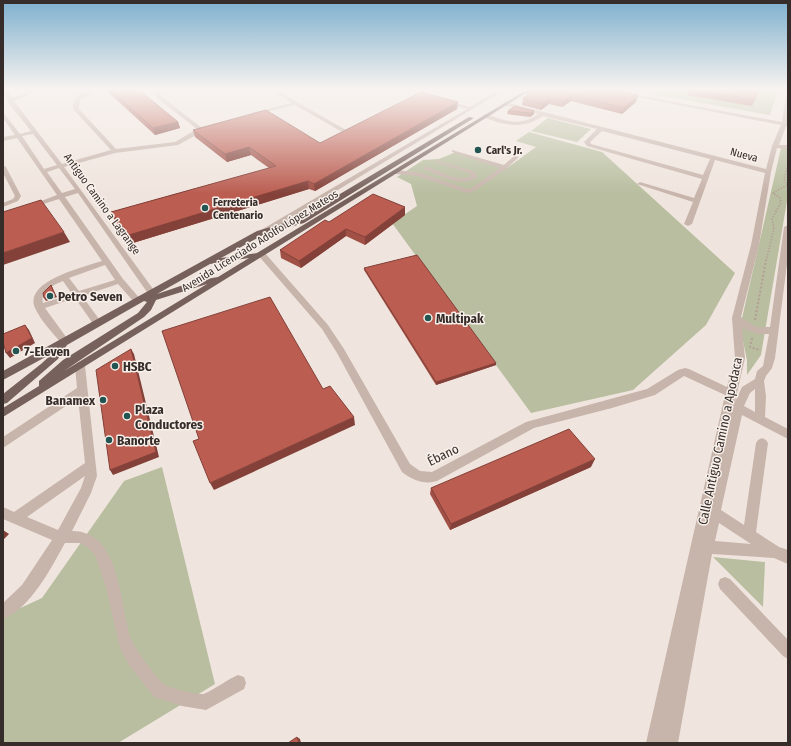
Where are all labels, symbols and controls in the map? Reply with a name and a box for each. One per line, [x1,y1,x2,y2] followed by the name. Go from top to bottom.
[486,144,523,157] place label: Carl's Jr.
[473,145,483,155] marker: Carl's Jr.
[729,145,759,165] street label: Nueva
[61,151,143,257] street label: Antiguo Camino a Lagrange
[179,187,341,295] street label: Avenida Licenciado Adolfo López Mateos
[213,196,263,222] place label: Ferreteria Centenario
[200,203,210,213] marker: Ferreteria Centenario
[58,289,123,304] place label: Petro Seven
[45,291,55,301] marker: Petro Seven
[436,311,484,326] place label: Multipak
[423,313,433,323] marker: Multipak
[24,344,70,359] place label: 7-Eleven
[11,346,21,356] marker: 7-Eleven
[695,356,745,526] street label: Calle Antiguo Camino a Apodaca
[123,359,152,374] place label: HSBC
[110,361,120,371] marker: HSBC
[46,393,96,408] place label: Banamex
[98,395,108,405] marker: Banamex
[135,402,203,432] place label: Plaza Conductores
[122,411,132,421] marker: Plaza Conductores
[117,433,161,448] place label: Banorte
[104,435,114,445] marker: Banorte
[425,441,461,469] street label: Ébano

